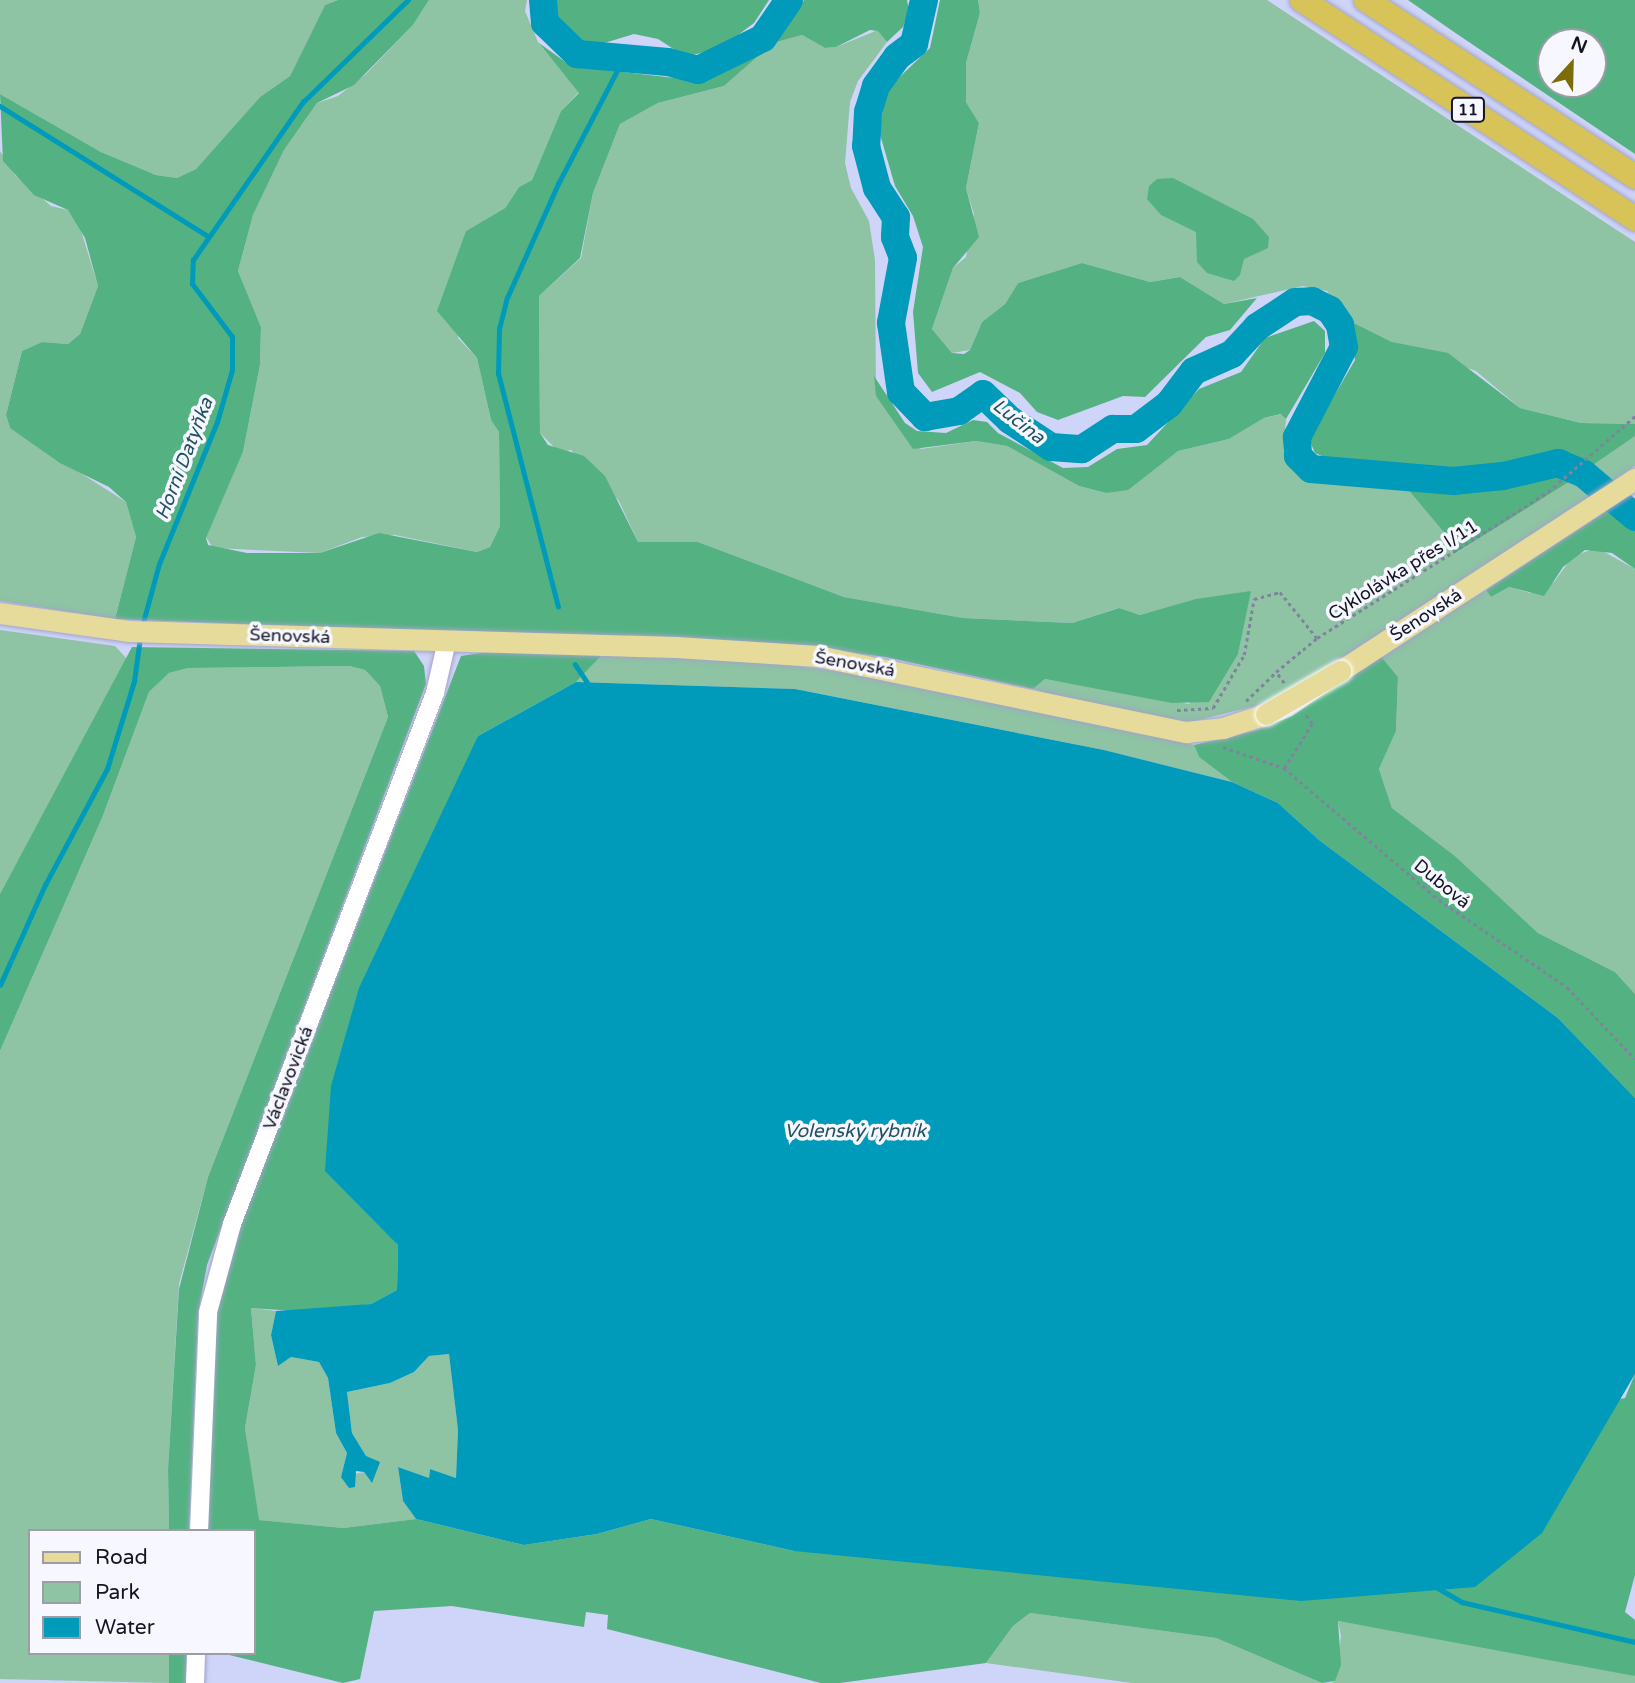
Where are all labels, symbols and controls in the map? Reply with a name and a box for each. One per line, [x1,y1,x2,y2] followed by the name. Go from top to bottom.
[1537,28,1607,98] north arrow
[1568,32,1590,58] text: N
[1450,97,1486,122] road number: 11
[151,395,219,523] water label: Horní Datyňka
[987,395,1049,449] water label: Lučina
[1324,515,1482,625] street label: Cyklolávka přes I/11
[1386,584,1466,646] street label: Šenovská
[249,624,331,648] street label: Šenovská
[813,646,897,682] street label: Šenovská
[1410,855,1474,913] street label: Dubová
[258,1023,318,1133] street label: Václavovická
[784,1121,926,1143] water label: Volenský rybník
[28,1529,256,1655] legend
[95,1545,148,1570] text: Road
[95,1580,140,1605] text: Park
[95,1615,155,1640] text: Water

